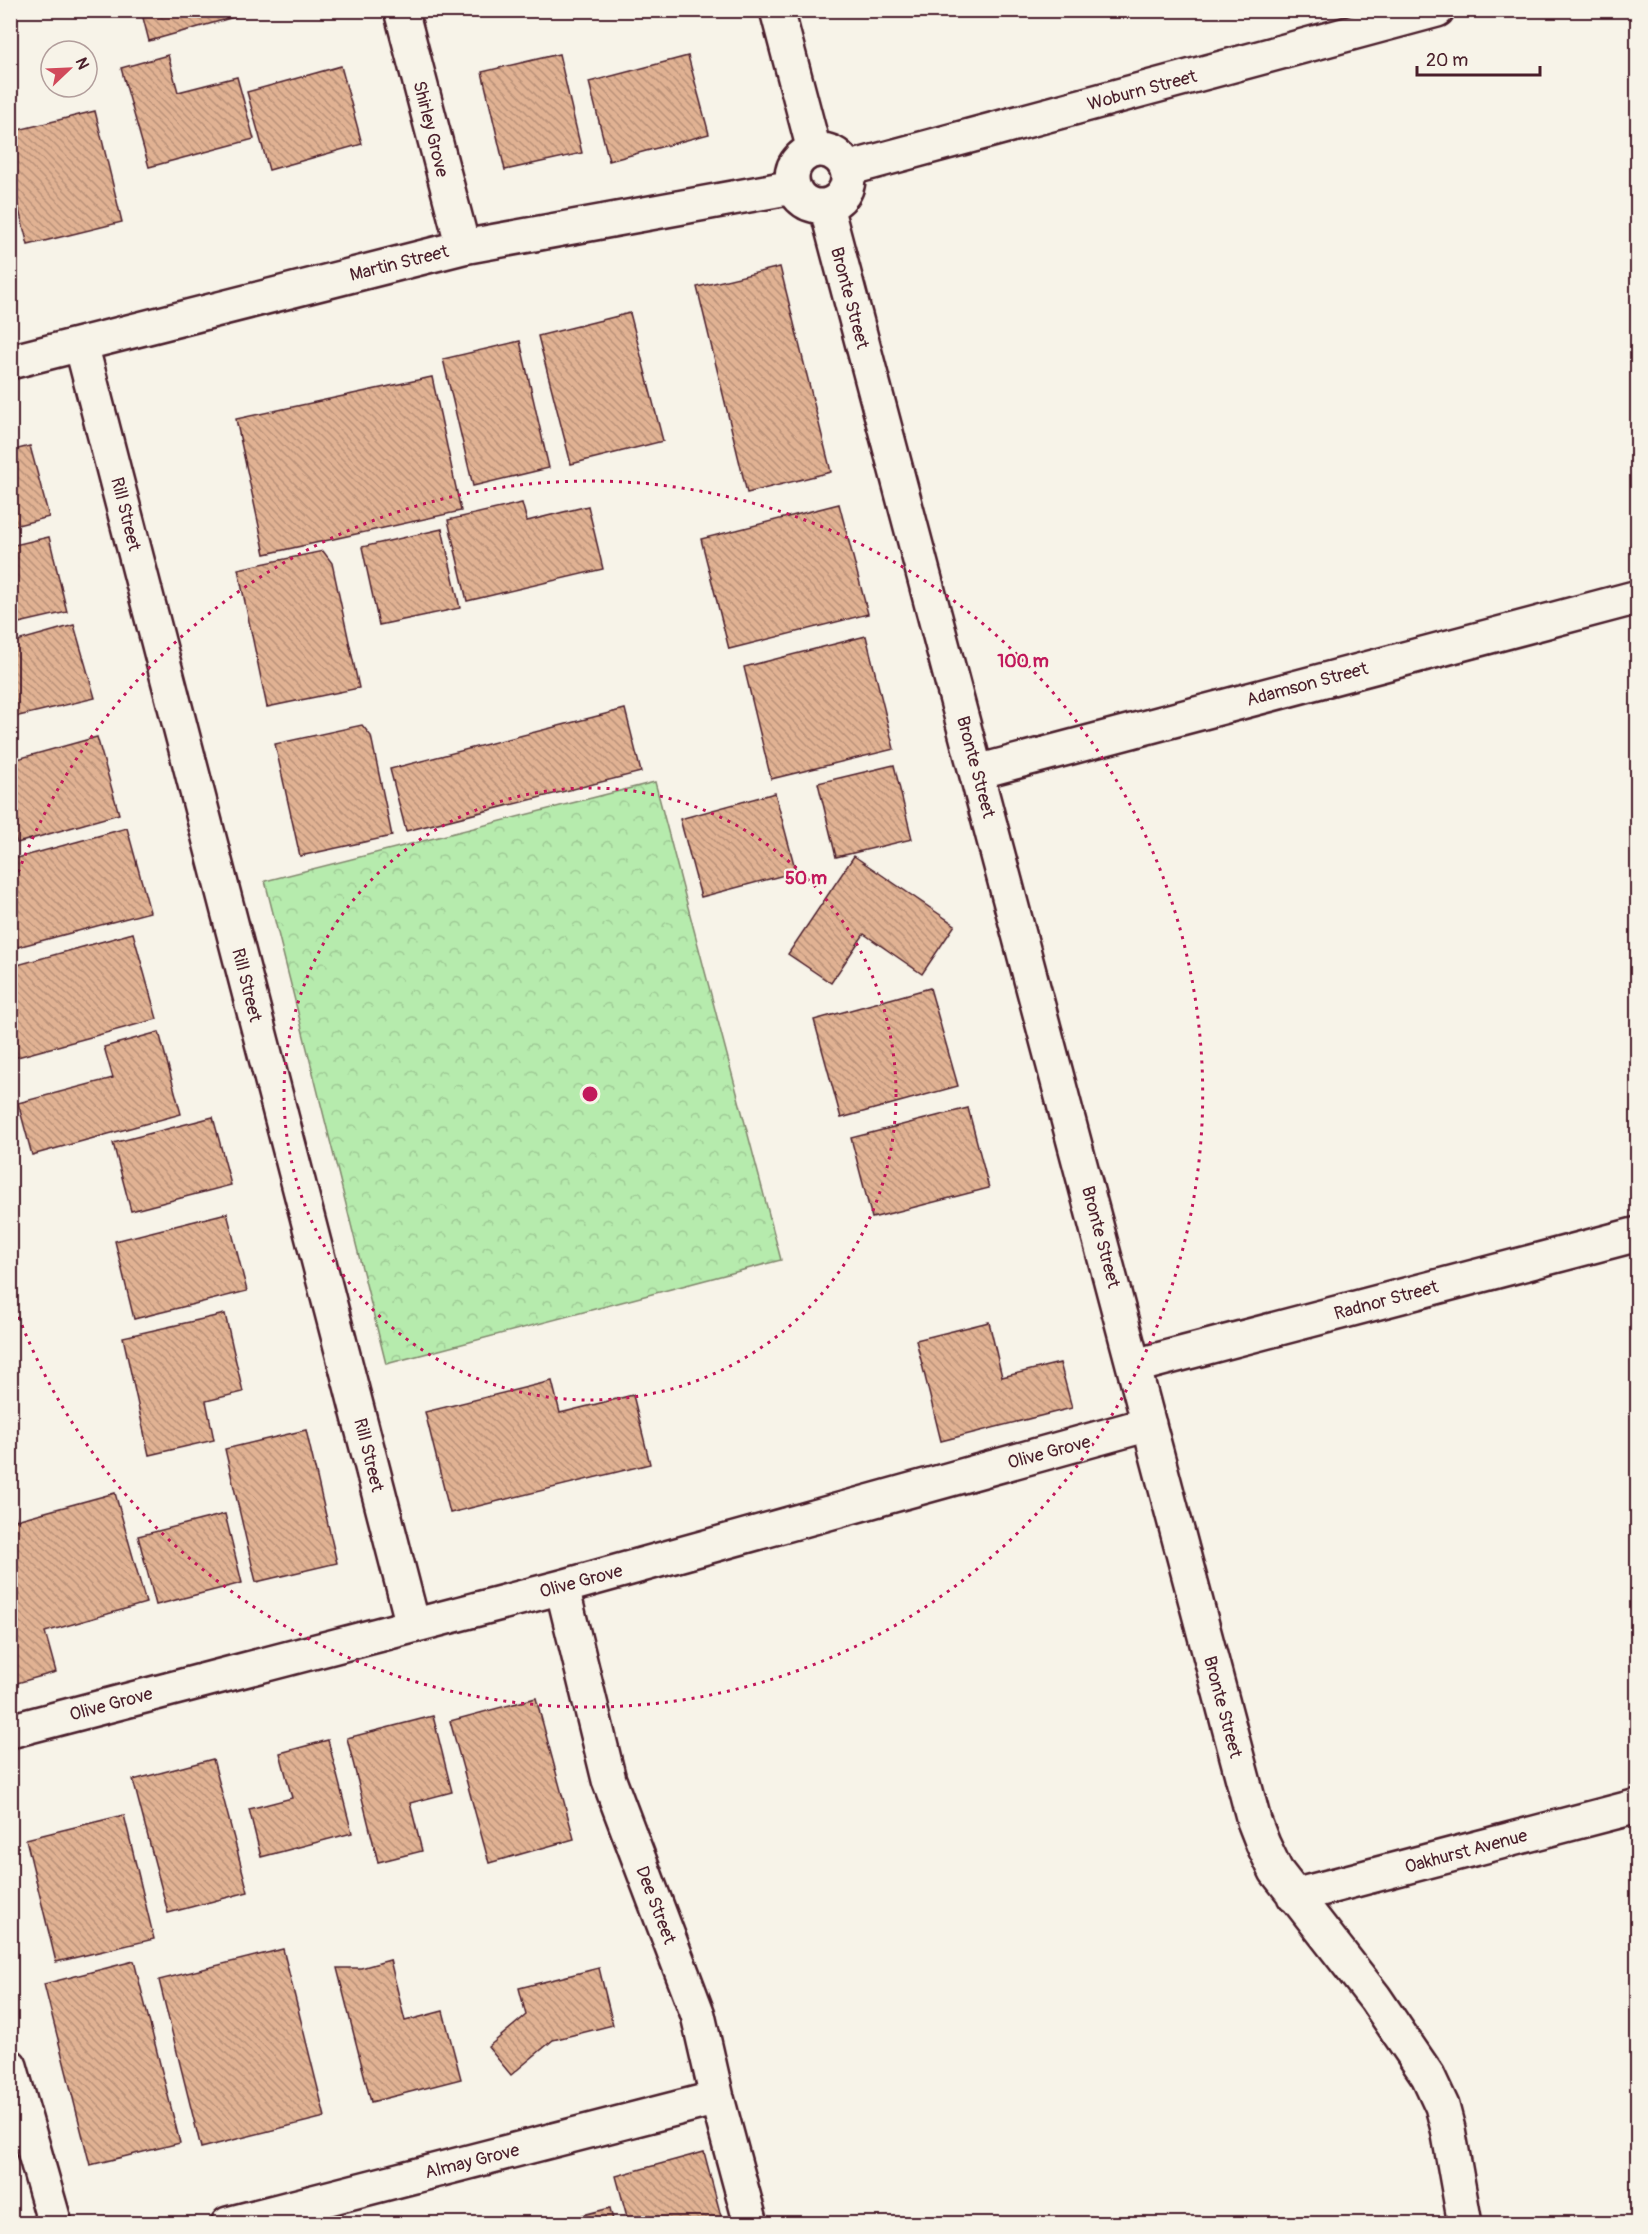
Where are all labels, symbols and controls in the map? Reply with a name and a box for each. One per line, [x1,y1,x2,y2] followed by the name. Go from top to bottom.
[39,39,99,99] north arrow
[1417,39,1540,77] scale bar
[1426,49,1468,72] text: 20 m
[71,55,93,73] text: N
[1085,65,1200,116] street label: Woburn Street
[407,79,454,180] street label: Shirley Grove
[347,240,452,287] street label: Martin Street
[825,245,874,352] street label: Bronte Street
[105,475,146,554] street label: Rill Street
[997,650,1049,673] text: 100 m
[1244,657,1371,712] street label: Adamson Street
[951,714,1000,821] street label: Bronte Street
[785,867,827,890] text: 50 m
[226,946,267,1025] street label: Rill Street
[580,1084,600,1104] centre of rings
[1076,1184,1125,1291] street label: Bronte Street
[1331,1275,1441,1325] street label: Radnor Street
[348,1416,389,1495] street label: Rill Street
[1005,1430,1093,1475] street label: Olive Grove
[537,1559,625,1604] street label: Olive Grove
[1198,1654,1247,1761] street label: Bronte Street
[67,1682,155,1727] street label: Olive Grove
[1402,1824,1530,1879] street label: Oakhurst Avenue
[630,1863,681,1948] street label: Dee Street
[422,2139,522,2184] street label: Almay Grove

